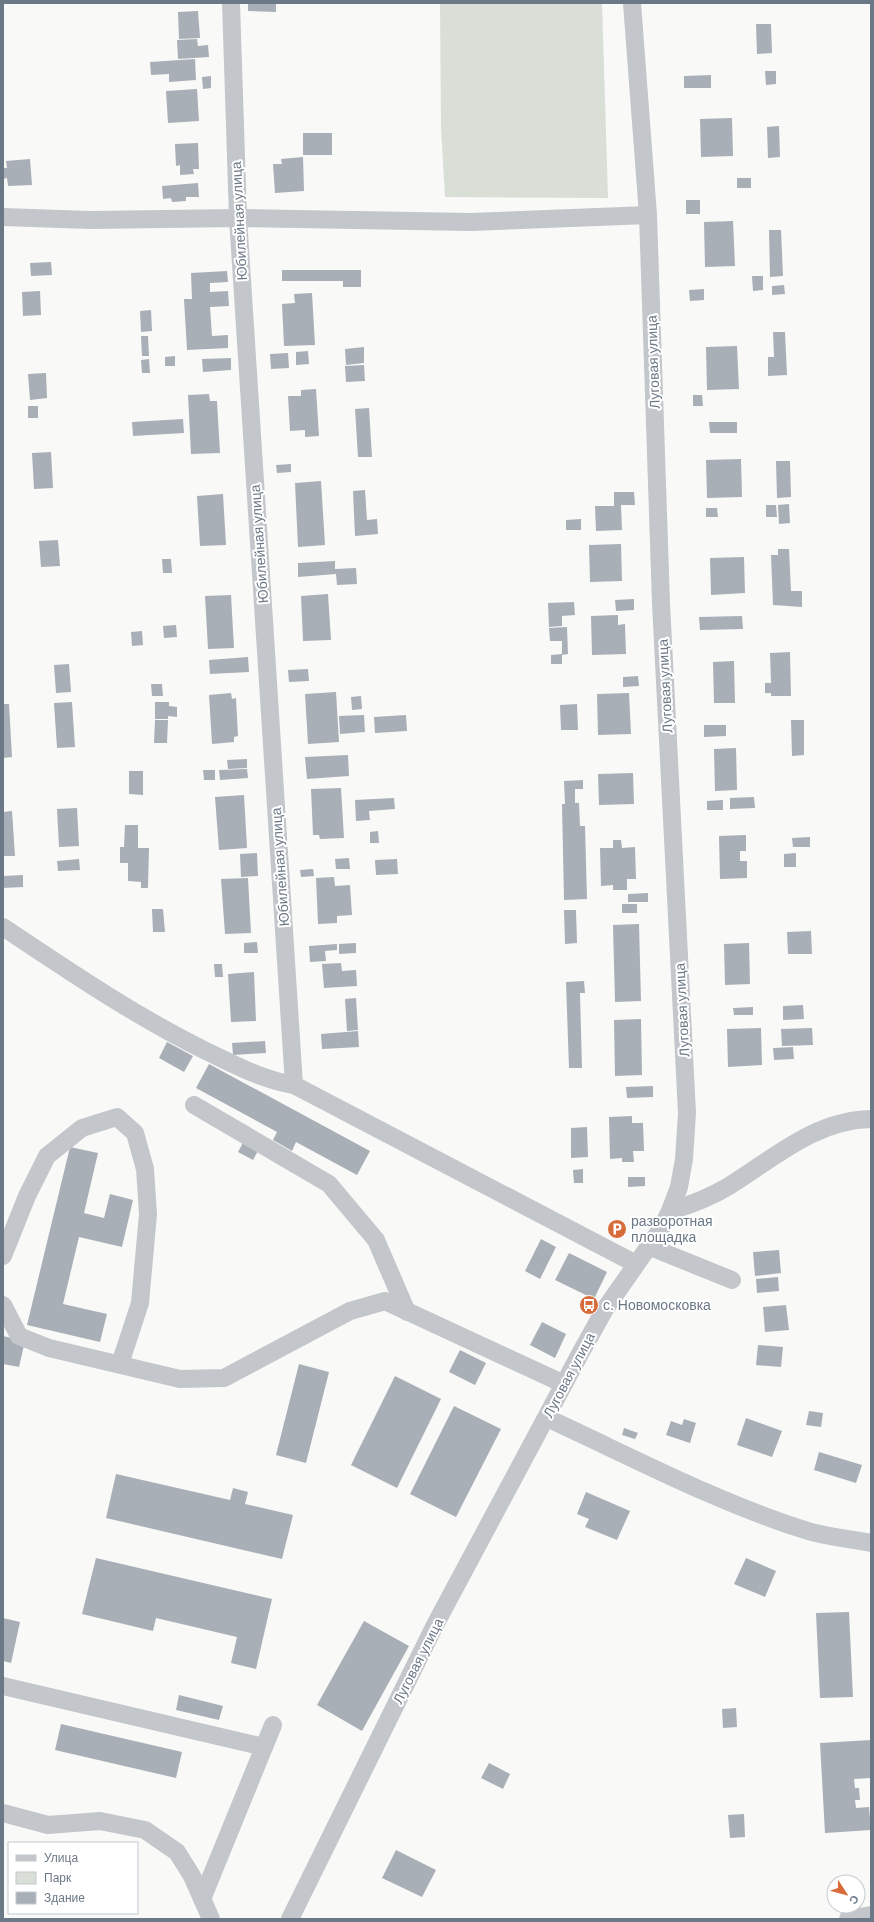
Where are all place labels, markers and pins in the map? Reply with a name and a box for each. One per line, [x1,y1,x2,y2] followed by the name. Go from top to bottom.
[631,1213,713,1245] place label: разворотная площадка
[606,1218,628,1240] parking icon: разворотная площадка
[578,1294,600,1316] bus stop icon: с. Новомосковка
[603,1297,711,1313] place label: с. Новомосковка

